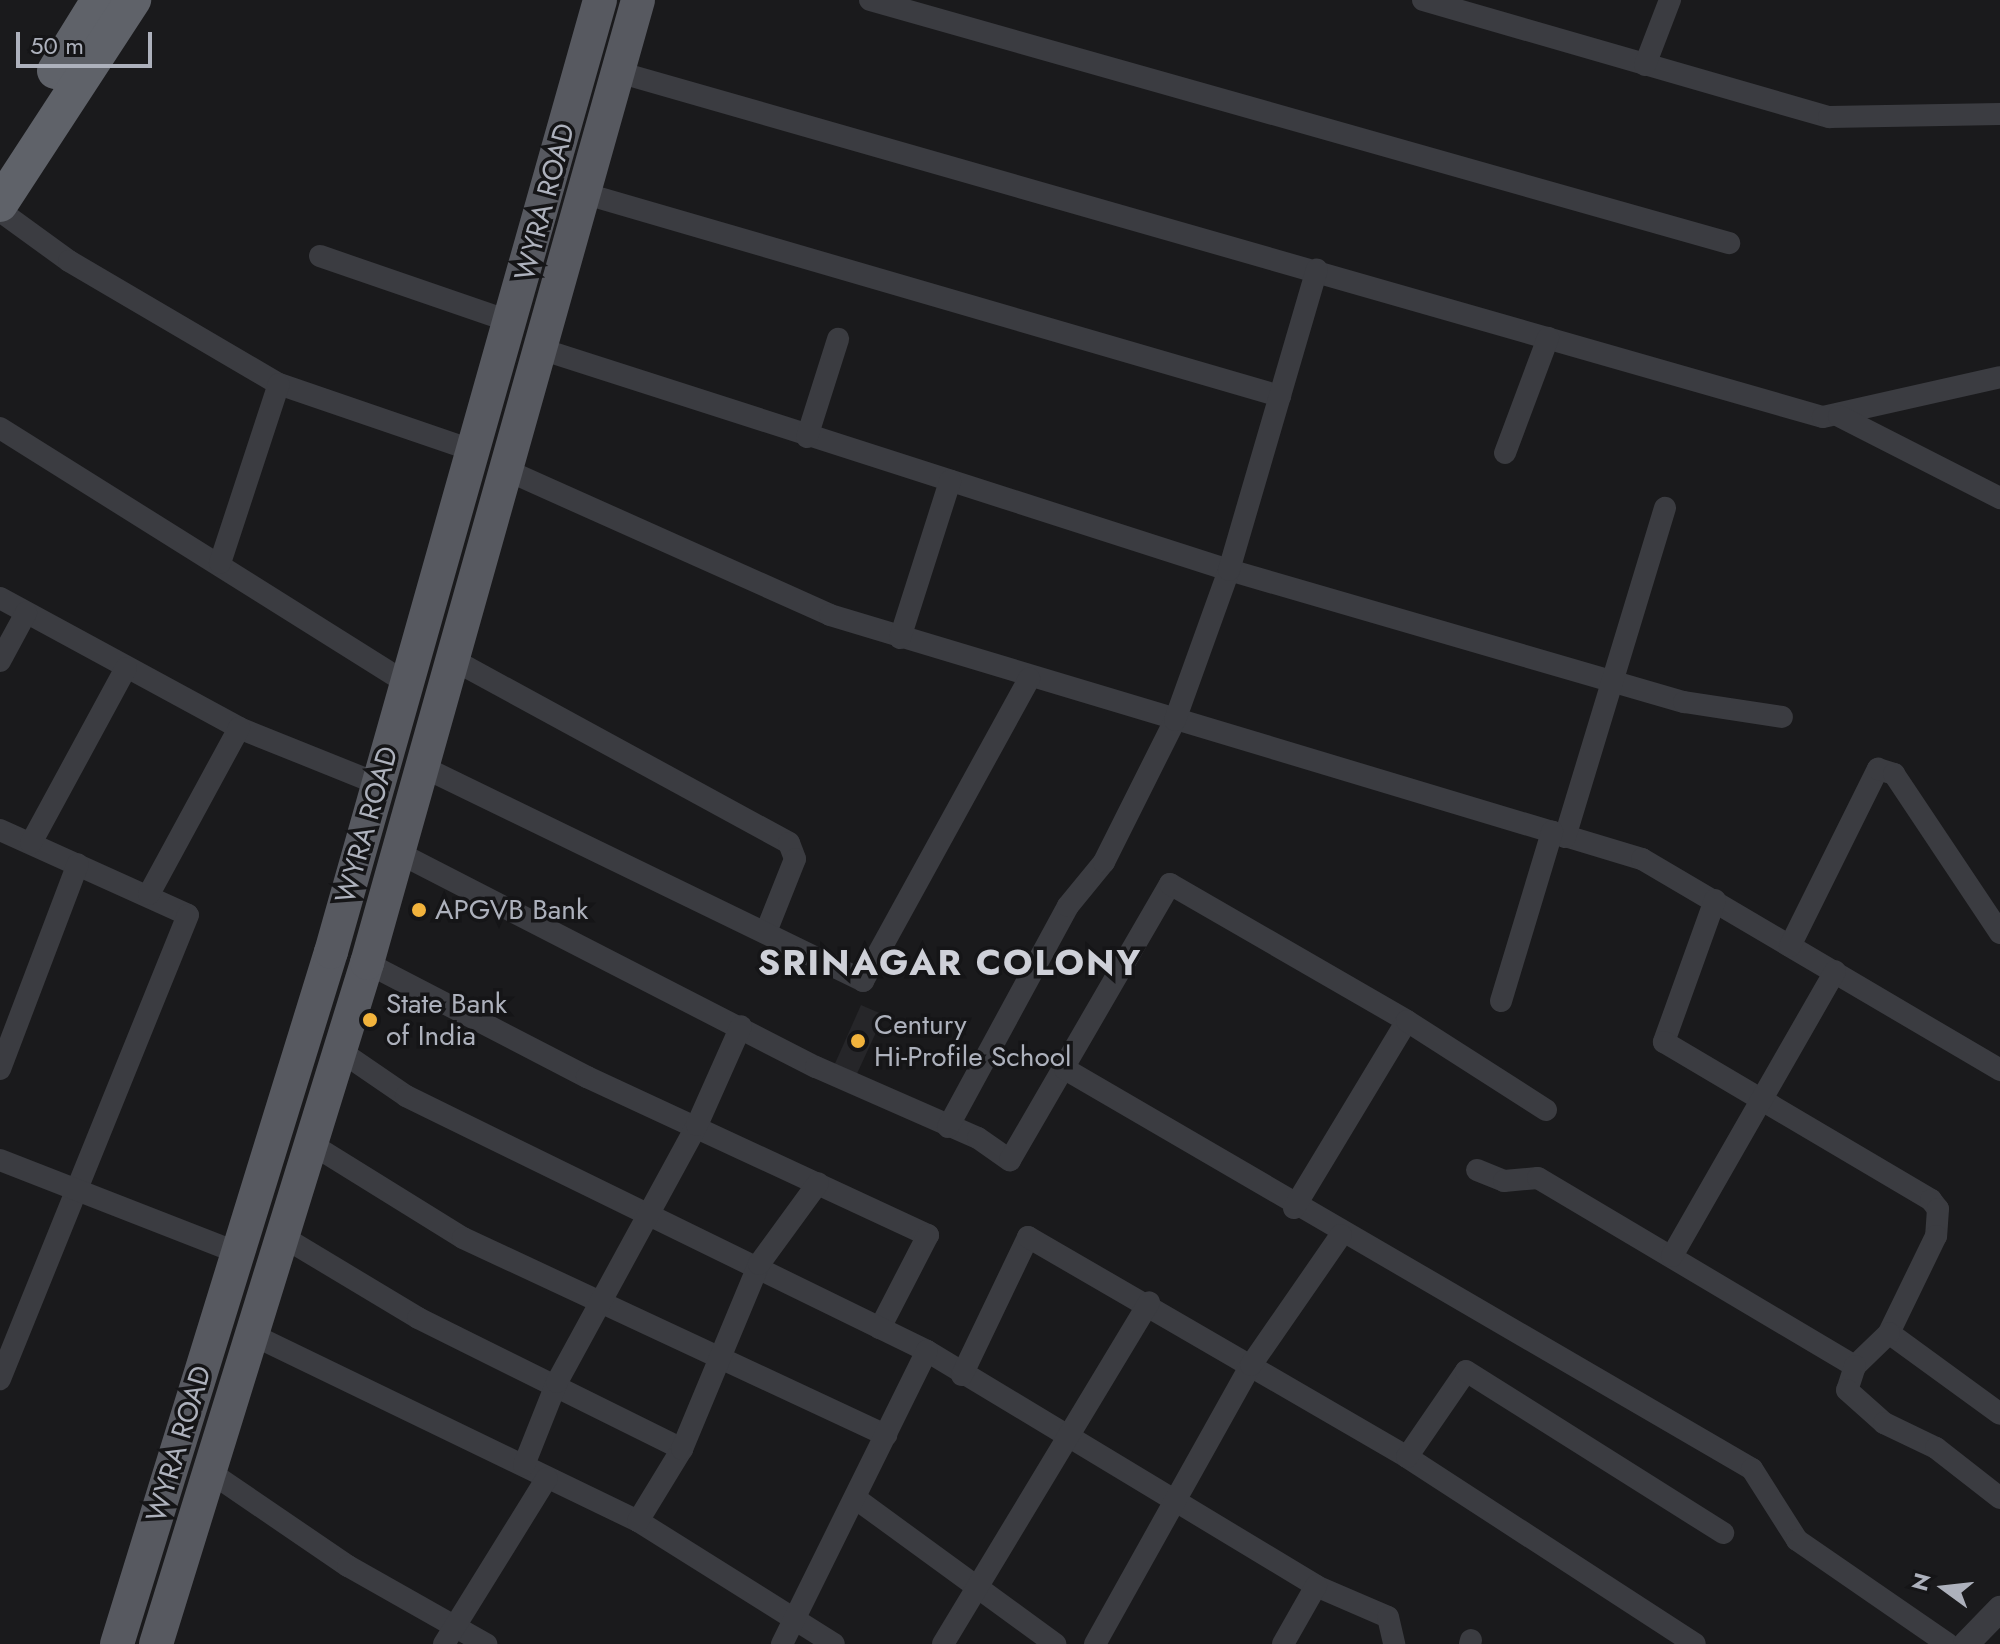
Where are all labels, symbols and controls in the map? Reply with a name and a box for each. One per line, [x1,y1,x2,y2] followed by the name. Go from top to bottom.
[20,16,156,66] scale bar
[30,28,84,63] text: 50 m
[508,120,582,284] street label: WYRA ROAD
[329,743,405,907] street label: WYRA ROAD
[435,893,588,927] place label: APGVB Bank
[410,901,428,919] marker: APGVB Bank
[758,941,1142,985] district label: SRINAGAR COLONY
[386,987,507,1053] place label: State Bank of India
[874,1008,1071,1074] place label: Century Hi-Profile School
[361,1011,379,1029] marker: State Bank of India
[849,1032,867,1050] marker: Century Hi-Profile School
[139,1362,219,1526] street label: WYRA ROAD
[1904,1548,1984,1628] north arrow
[1903,1569,1939,1594] text: N

